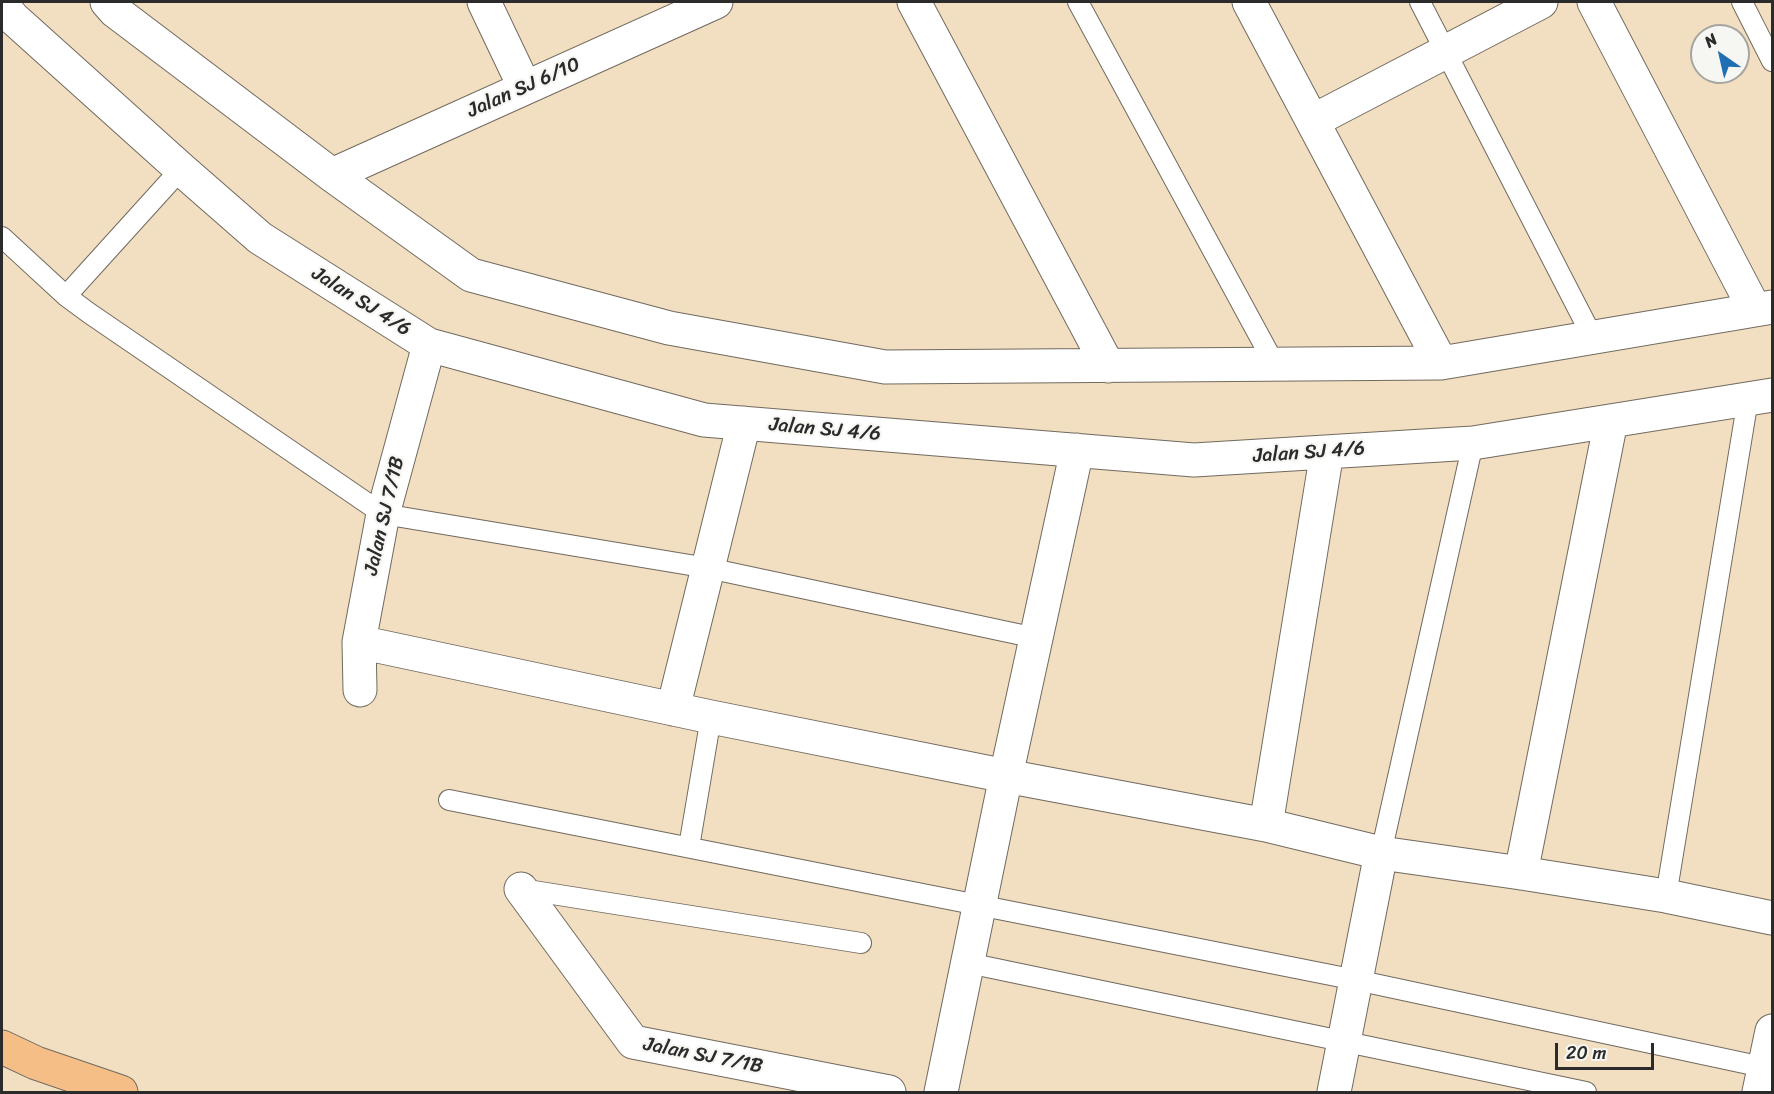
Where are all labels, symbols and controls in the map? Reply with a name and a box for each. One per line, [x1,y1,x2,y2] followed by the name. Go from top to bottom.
[1690,24,1750,84] north arrow
[1698,25,1723,55] text: N
[464,52,584,124] street label: Jalan SJ 6/10
[307,262,415,342] street label: Jalan SJ 4/6
[768,413,882,447] street label: Jalan SJ 4/6
[1252,437,1366,469] street label: Jalan SJ 4/6
[360,454,410,578] street label: Jalan SJ 7/1B
[1558,1031,1657,1069] scale bar
[641,1033,765,1079] street label: Jalan SJ 7/1B
[1566,1037,1606,1069] text: 20 m

